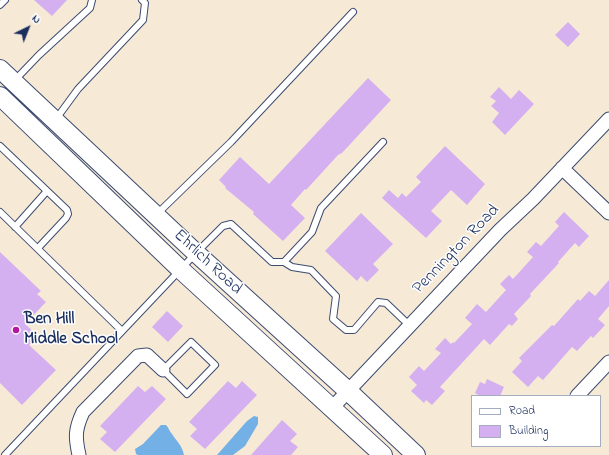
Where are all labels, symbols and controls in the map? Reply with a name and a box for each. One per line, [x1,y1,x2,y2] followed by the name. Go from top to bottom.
[8,8,48,48] north arrow
[28,11,44,28] text: N
[409,201,505,299] street label: Pennington Road
[168,226,246,300] street label: Ehrlich Road
[24,310,118,350] place label: Ben Hill Middle School
[11,325,21,335] marker: Ben Hill Middle School
[471,395,601,447] legend
[509,402,535,420] text: Road
[509,422,548,440] text: Building

